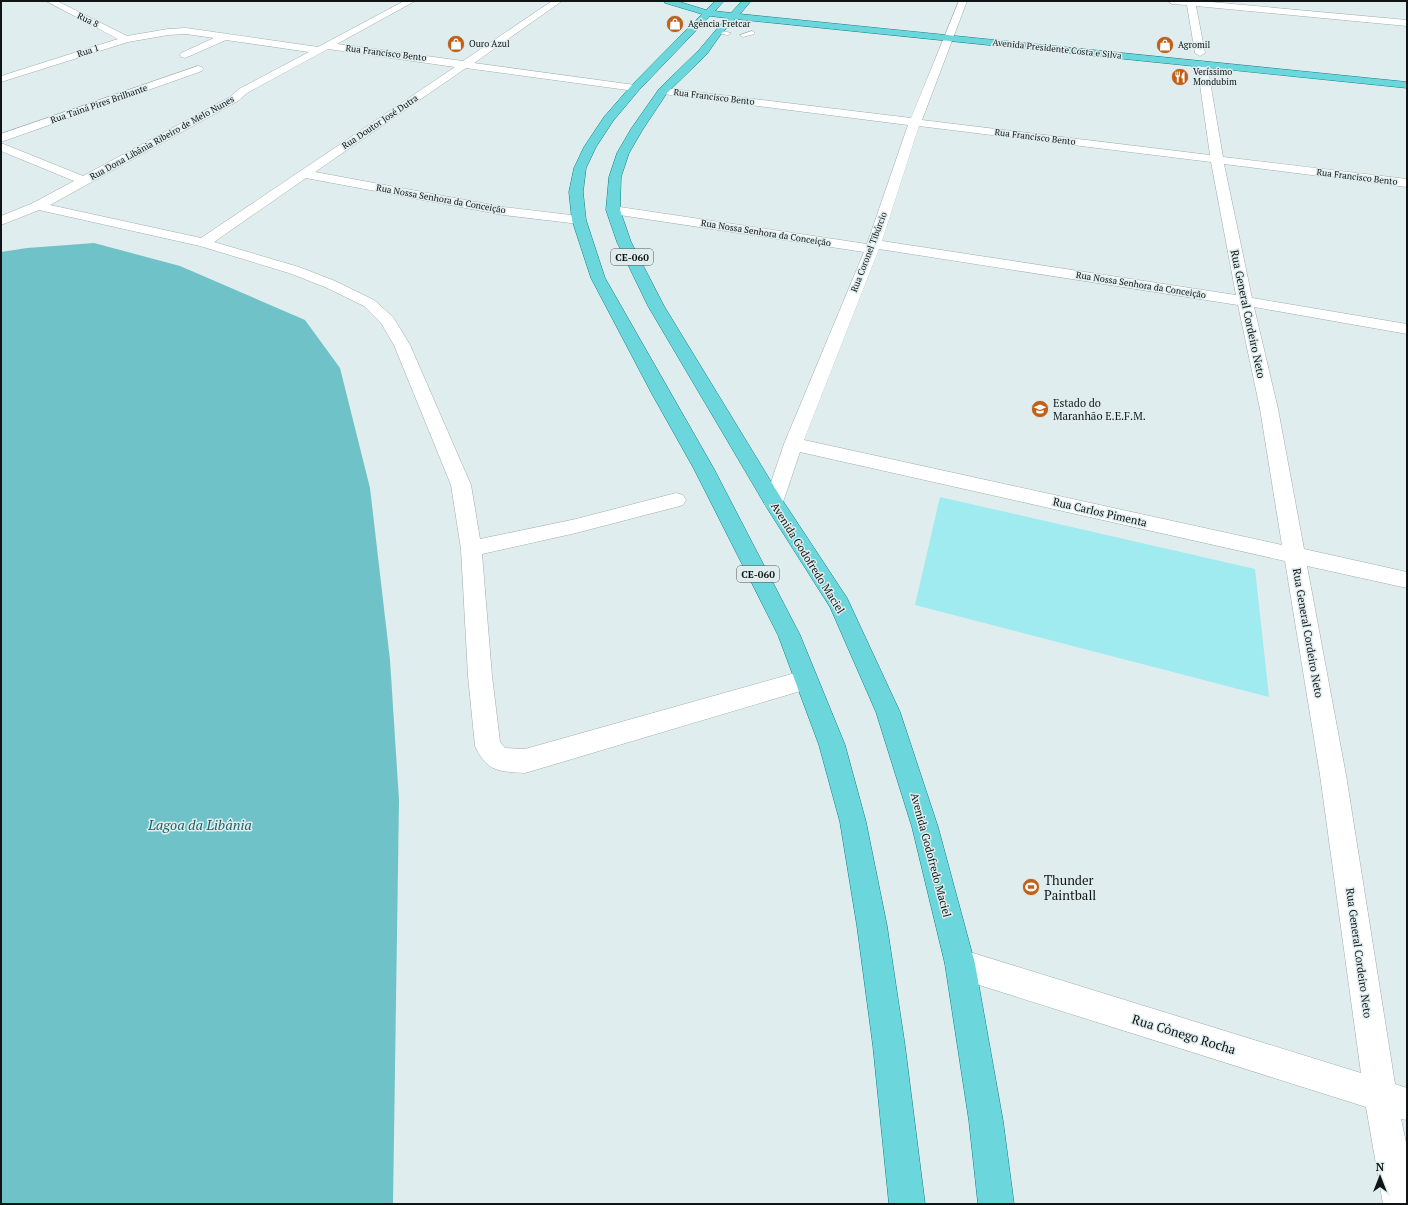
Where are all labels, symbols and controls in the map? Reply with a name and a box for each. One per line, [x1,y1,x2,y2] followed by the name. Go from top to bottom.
[75,10,101,30] street label: Rua 8
[665,14,685,34] shop icon: Agência Fretcar
[688,18,751,30] place label: Agência Fretcar
[446,34,466,54] shop icon: Ouro Azul
[1155,35,1175,55] shop icon: Agromil
[992,36,1123,62] street label: Avenida Presidente Costa e Silva
[469,38,510,50] place label: Ouro Azul
[1178,39,1210,51] place label: Agromil
[75,42,101,60] street label: Rua 1
[345,42,427,64] street label: Rua Francisco Bento
[1193,66,1237,88] place label: Veríssimo Mondubim
[1170,67,1190,87] restaurant icon: Veríssimo Mondubim
[49,82,150,126] street label: Rua Tainá Pires Brilhante
[673,86,755,108] street label: Rua Francisco Bento
[339,92,421,152] street label: Rua Doutor José Dutra
[88,93,237,183] street label: Rua Dona Libânia Ribeiro de Melo Nunes
[994,126,1076,148] street label: Rua Francisco Bento
[1316,166,1398,188] street label: Rua Francisco Bento
[375,182,507,216] street label: Rua Nossa Senhora da Conceição
[848,210,890,294] street label: Rua Coronel Tibúrcio
[700,217,832,249] street label: Rua Nossa Senhora da Conceição
[1228,248,1268,380] street label: Rua General Cordeiro Neto
[611,249,653,265] road number: CE-060
[1075,269,1207,301] street label: Rua Nossa Senhora da Conceição
[1053,396,1146,423] place label: Estado do Maranhão E.E.F.M.
[1030,399,1050,419] school or university icon: Estado do Maranhão E.E.F.M.
[1052,494,1149,530] street label: Rua Carlos Pimenta
[768,500,848,616] street label: Avenida Godofredo Maciel
[737,566,779,582] road number: CE-060
[1290,567,1326,699] street label: Rua General Cordeiro Neto
[908,791,954,919] street label: Avenida Godofredo Maciel
[147,815,252,834] water label: Lagoa da Libânia
[1044,871,1096,904] place label: Thunder Paintball
[1021,877,1041,897] sports icon: Thunder Paintball
[1343,887,1375,1019] street label: Rua General Cordeiro Neto
[1130,1010,1239,1058] street label: Rua Cônego Rocha
[1360,1157,1400,1197] north arrow
[1376,1160,1385,1174] text: N

